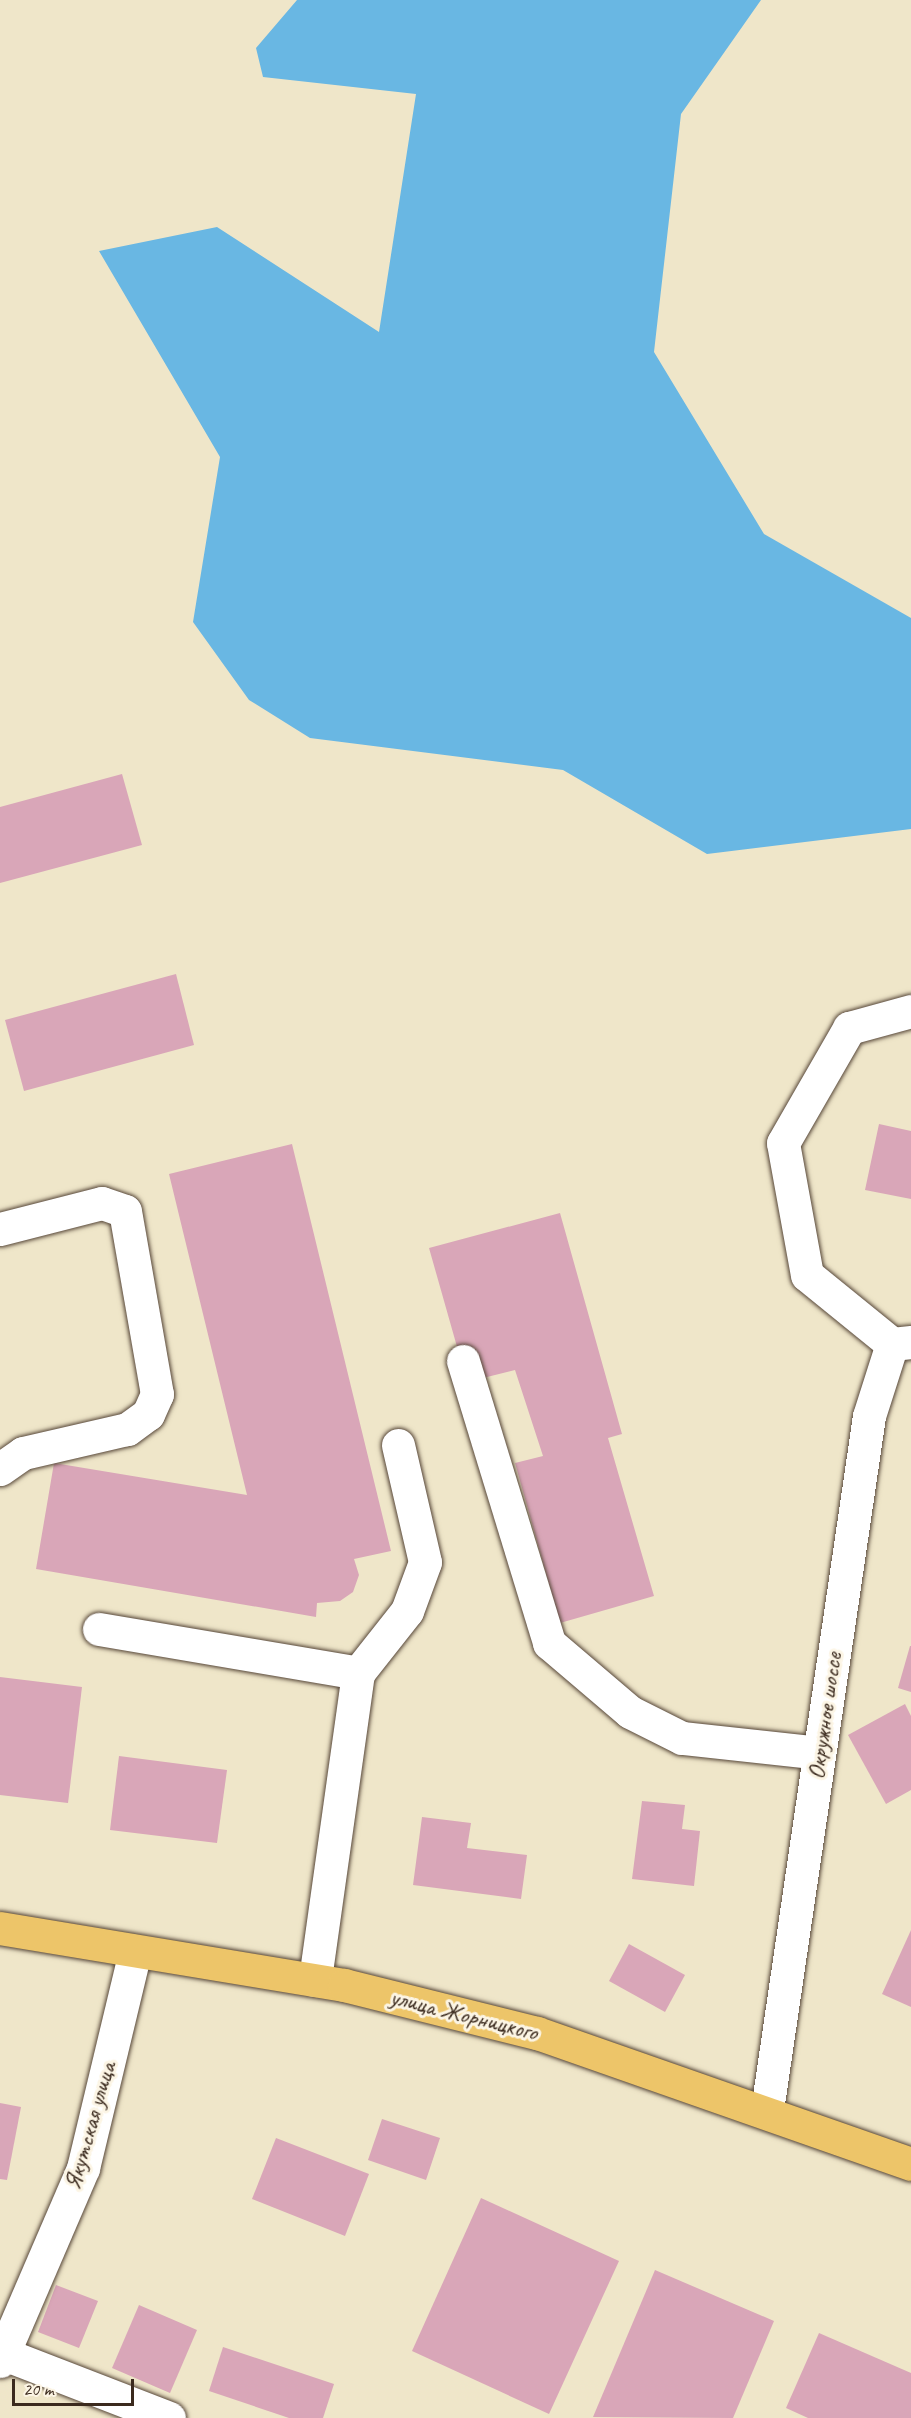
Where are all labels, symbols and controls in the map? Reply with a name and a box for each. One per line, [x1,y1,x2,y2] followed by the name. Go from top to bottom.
[802,1650,848,1782] street label: Окружное шоссе
[387,1983,541,2047] street label: улица Жорницкого
[58,2058,122,2194] street label: Якутская улица
[15,2367,136,2405] scale bar
[23,2378,54,2400] text: 20 m

